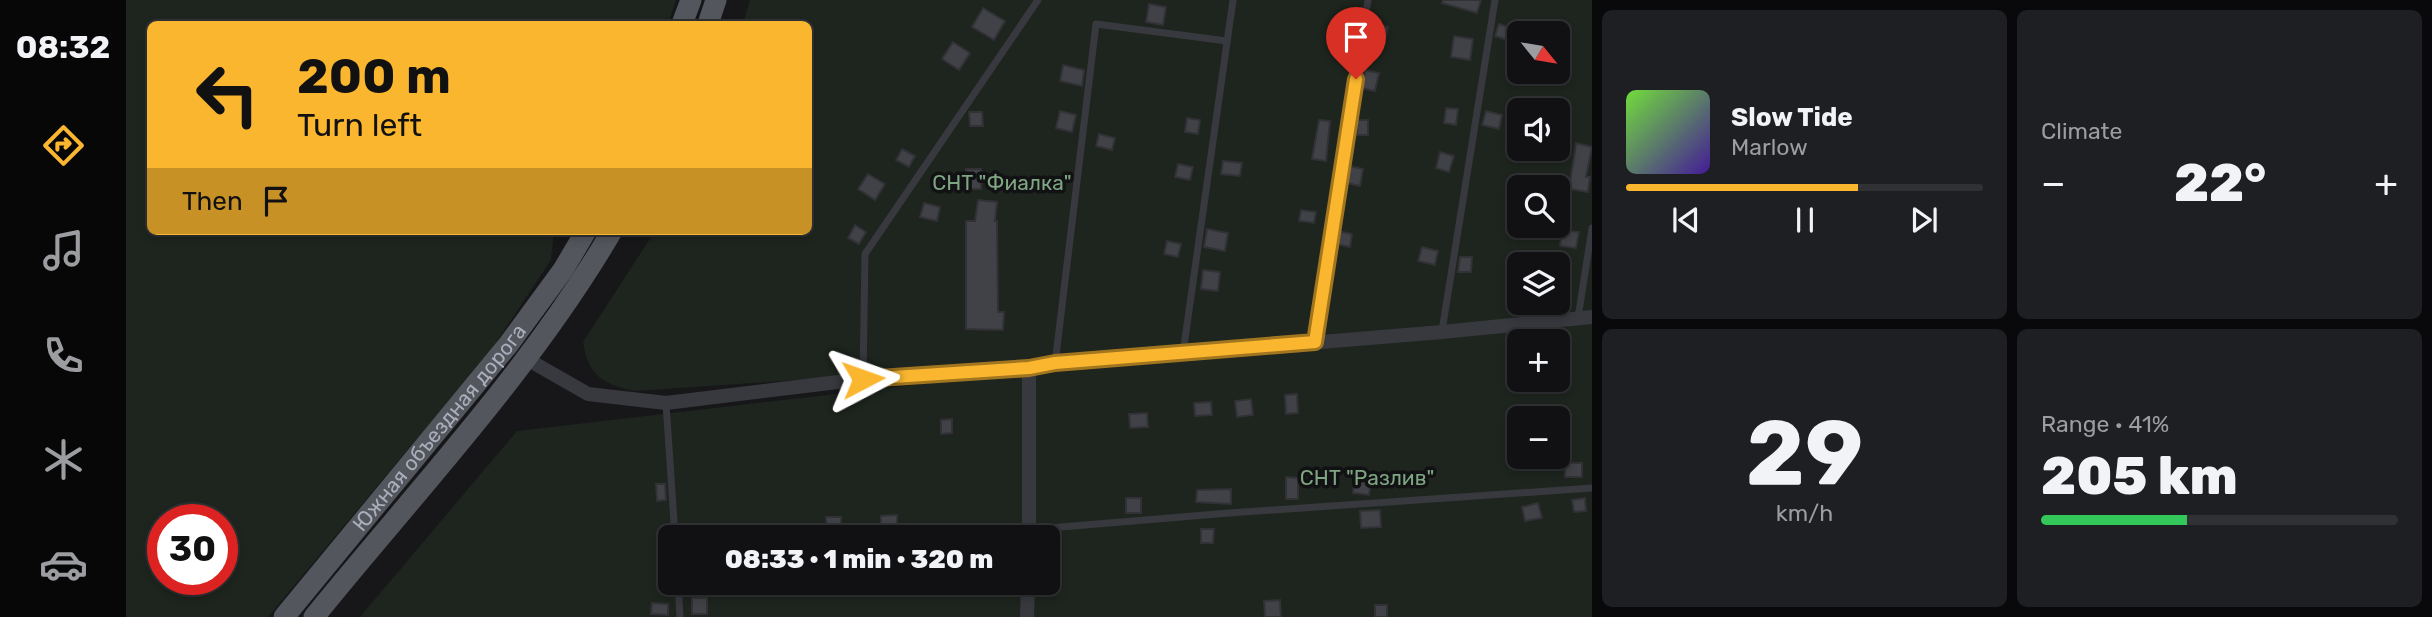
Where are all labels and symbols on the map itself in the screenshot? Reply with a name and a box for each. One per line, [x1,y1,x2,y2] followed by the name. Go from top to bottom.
[1326,7,1386,79] pin
[1507,21,1570,84] north arrow
[932,170,1072,195] park label: СНТ "Фиалка"
[347,319,531,536] street label: Южная объездная дорога
[826,342,900,416] position arrow
[1300,465,1434,490] park label: СНТ "Разлив"
[147,504,238,595] speed limit sign: 30

